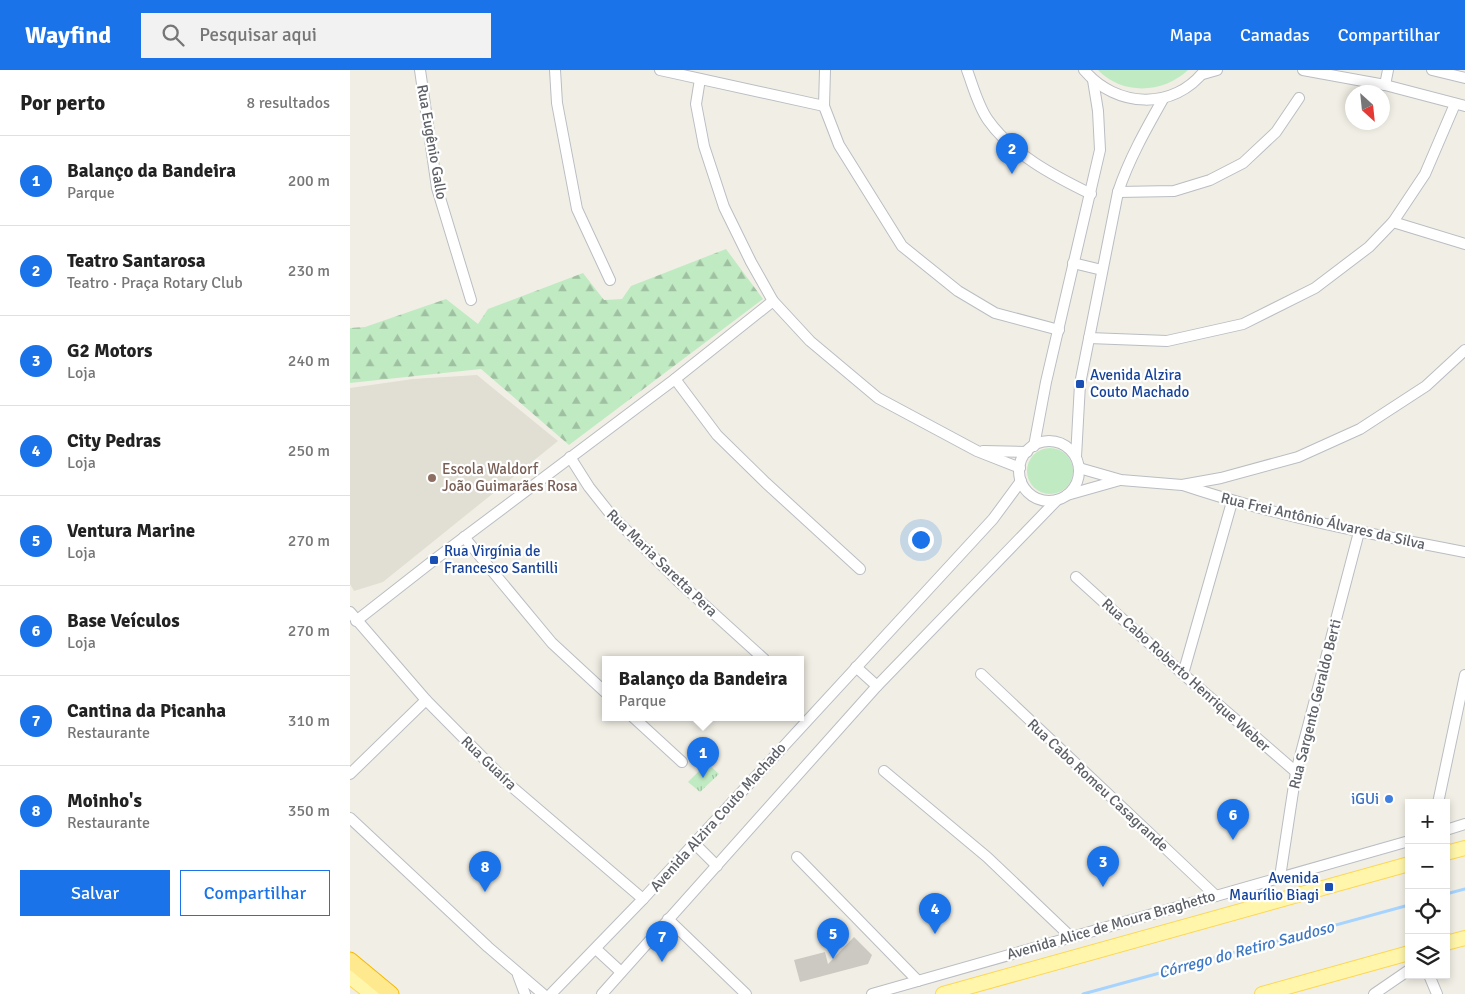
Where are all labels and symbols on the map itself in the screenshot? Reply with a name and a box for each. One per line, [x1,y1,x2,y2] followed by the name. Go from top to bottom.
[413,83,451,201] street label: Rua Eugênio Gallo
[1345,85,1390,130] north arrow
[996,133,1028,174] pin: 2
[1090,366,1190,401] place label: Avenida Alzira Couto Machado
[1074,378,1086,390] marker: Avenida Alzira Couto Machado
[442,460,578,495] place label: Escola Waldorf João Guimarães Rosa
[426,472,438,484] marker: Escola Waldorf João Guimarães Rosa
[1219,488,1427,553] street label: Rua Frei Antônio Álvares da Silva
[603,505,721,621] street label: Rua Maria Saretta Pera
[908,527,934,553] your location
[444,542,558,577] place label: Rua Virgínia de Francesco Santilli
[428,554,440,566] marker: Rua Virgínia de Francesco Santilli
[1098,595,1274,756] street label: Rua Cabo Roberto Henrique Weber
[1285,617,1345,791] street label: Rua Sargento Geraldo Berti
[1024,715,1172,855] street label: Rua Cabo Romeu Casagrande
[457,732,521,794] street label: Rua Guaíra
[687,737,719,778] pin: 1
[646,739,790,895] street label: Avenida Alzira Couto Machado
[1351,790,1379,808] place label: iGUi
[1383,793,1395,805] marker: iGUi
[1217,799,1249,840] pin: 6
[1087,846,1119,887] pin: 3
[469,851,501,892] pin: 8
[1229,869,1319,904] place label: Avenida Maurílio Biagi
[1323,881,1335,893] marker: Avenida Maurílio Biagi
[1005,887,1218,963] street label: Avenida Alice de Moura Braghetto
[919,893,951,934] pin: 4
[1156,917,1337,983] water label: Córrego do Retiro Saudoso
[817,918,849,959] pin: 5
[646,921,678,962] pin: 7

